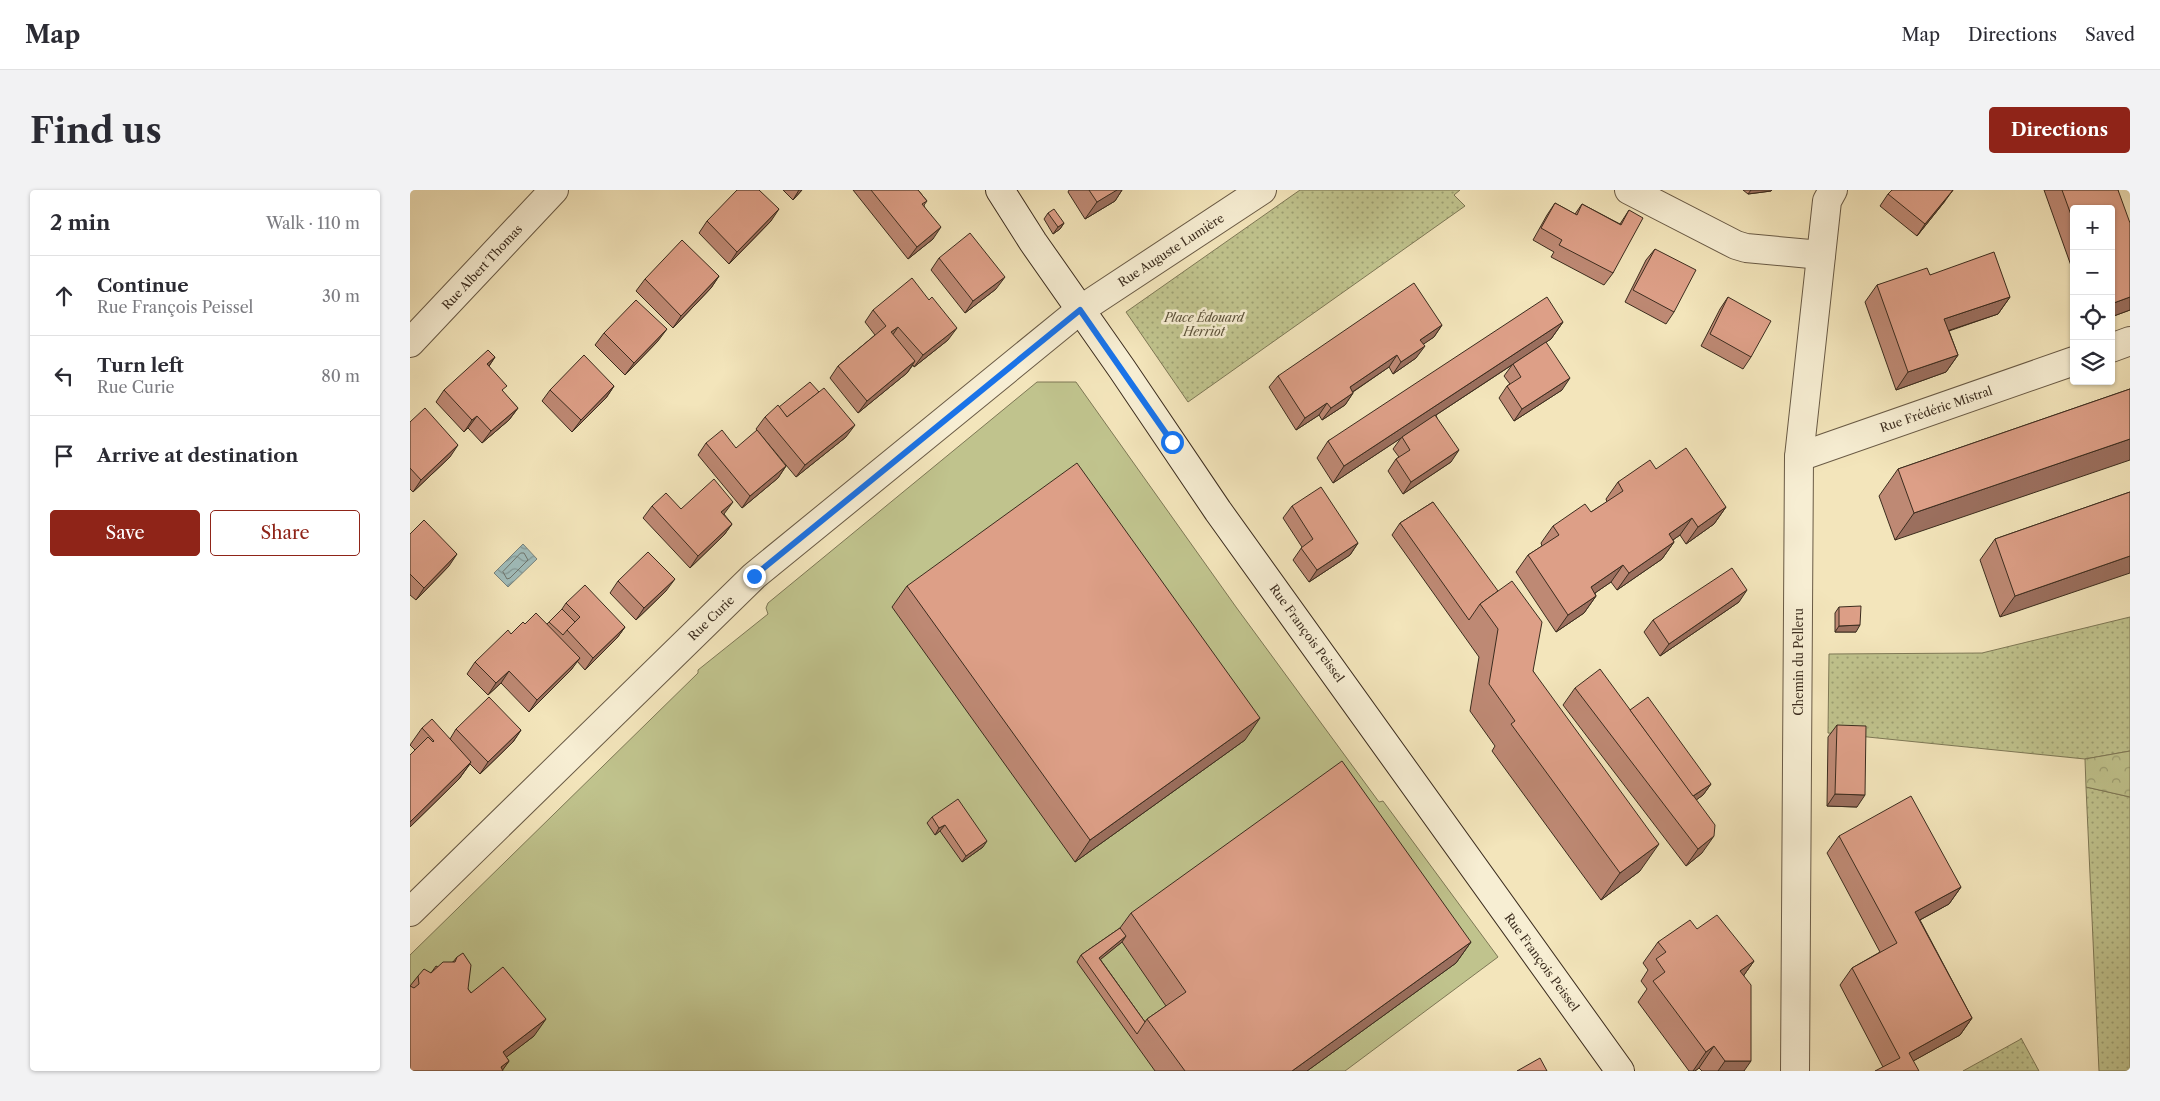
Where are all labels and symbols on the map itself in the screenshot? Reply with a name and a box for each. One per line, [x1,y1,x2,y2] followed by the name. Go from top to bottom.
[1115,210,1227,290] street label: Rue Auguste Lumière
[439,221,525,313] street label: Rue Albert Thomas
[1163,309,1246,339] park label: Place Édouard Herriot
[1878,383,1995,435] street label: Rue Frédéric Mistral
[1161,431,1184,454] route start
[743,565,766,588] route end
[1266,581,1348,685] street label: Rue François Peissel
[685,592,737,644] street label: Rue Curie
[1791,608,1806,716] street label: Chemin du Pelleru
[1501,910,1583,1014] street label: Rue François Peissel

